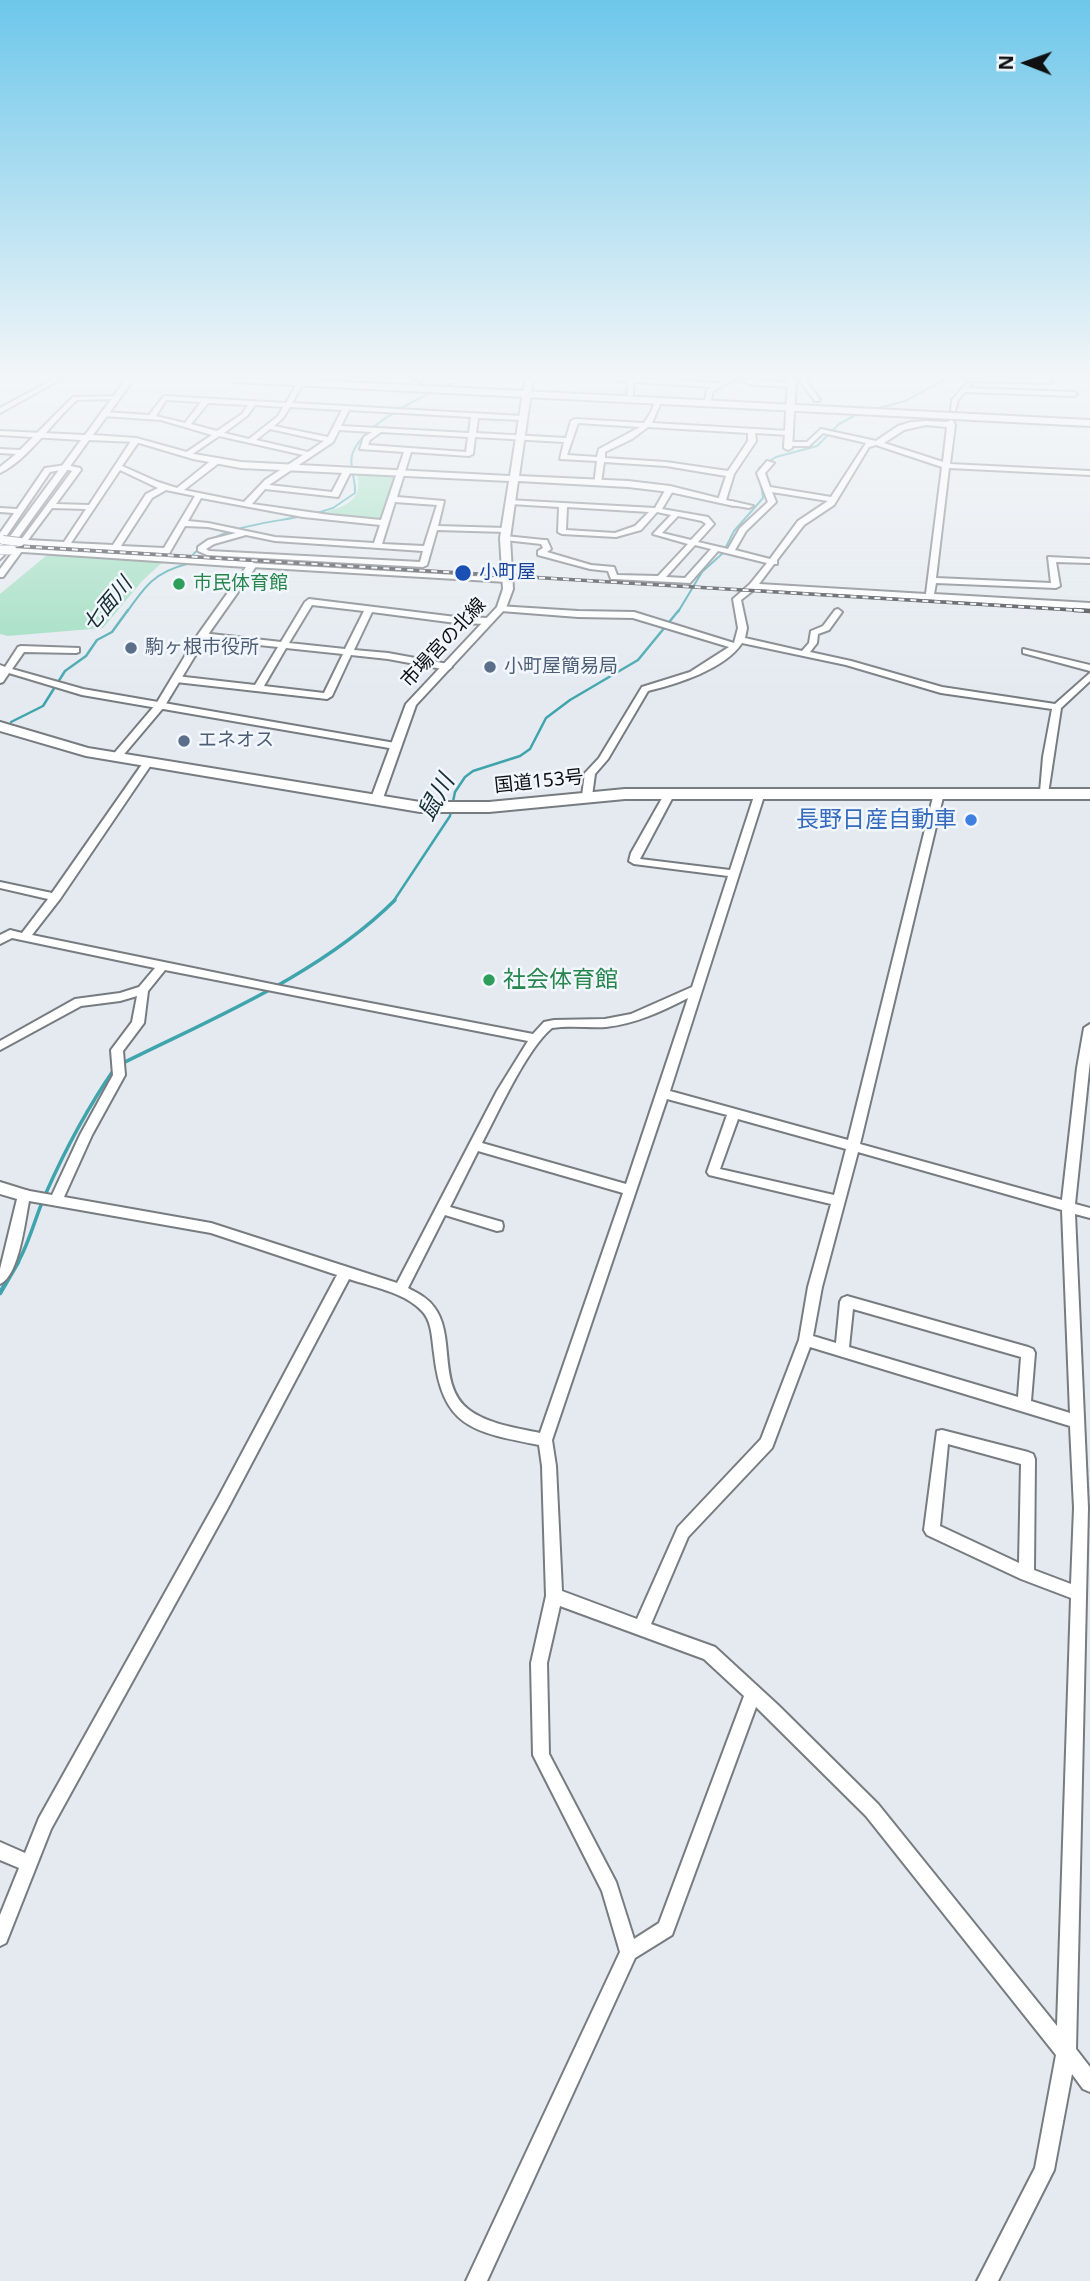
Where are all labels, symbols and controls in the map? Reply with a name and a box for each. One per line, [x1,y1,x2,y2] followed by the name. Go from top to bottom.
[992,28,1062,98] north arrow
[993,55,1019,71] text: N
[479,562,536,584] place label: 小町屋
[453,563,473,583] marker: 小町屋
[78,573,138,637] water label: 七面川
[193,573,288,595] place label: 市民体育館
[171,576,187,592] marker: 市民体育館
[397,594,491,692] street label: 市場宮の北線
[145,637,259,659] place label: 駒ヶ根市役所
[123,640,139,656] marker: 駒ヶ根市役所
[504,656,618,678] place label: 小町屋簡易局
[482,659,498,675] marker: 小町屋簡易局
[198,730,274,752] place label: エネオス
[176,733,192,749] marker: エネオス
[493,766,585,798] street label: 国道153号
[413,770,461,826] water label: 鼠川
[796,806,957,834] place label: 長野日産自動車
[963,812,979,828] marker: 長野日産自動車
[503,966,618,994] place label: 社会体育館
[481,972,497,988] marker: 社会体育館

